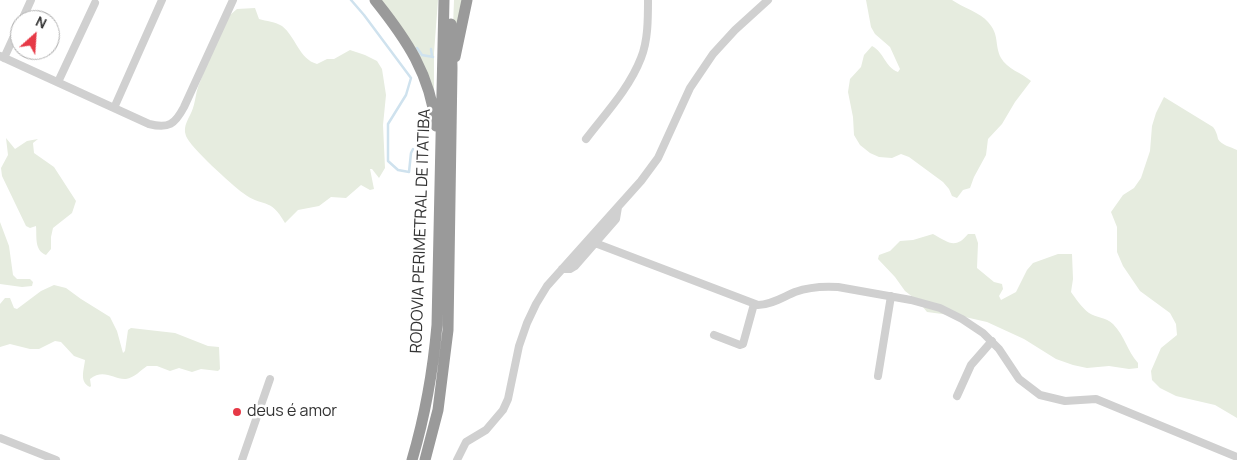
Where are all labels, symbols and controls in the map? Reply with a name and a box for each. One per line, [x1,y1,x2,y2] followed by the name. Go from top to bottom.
[10,10,60,60] north arrow
[33,11,50,33] text: N
[407,108,435,354] street label: RODOVIA PERIMETRAL DE ITATIBA
[247,402,337,422] place label: deus é amor
[231,406,243,418] marker: deus é amor

